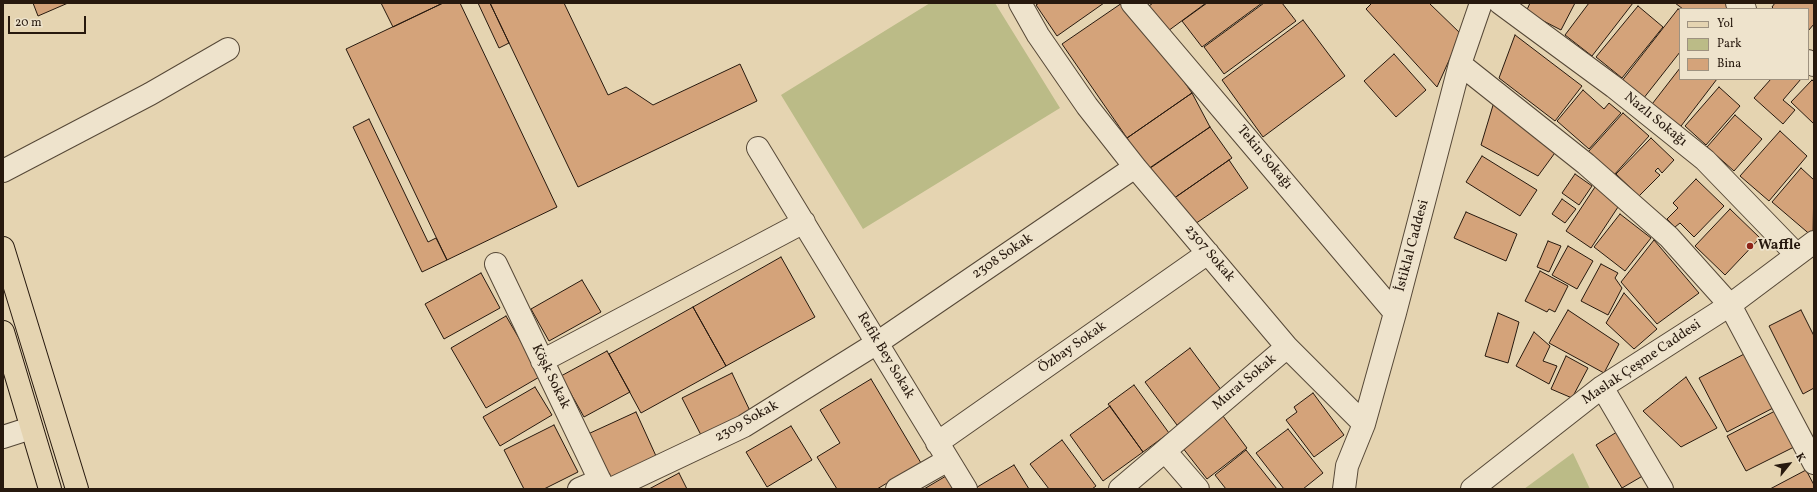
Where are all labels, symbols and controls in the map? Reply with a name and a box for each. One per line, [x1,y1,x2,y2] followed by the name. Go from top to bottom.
[10,8,88,34] scale bar
[1679,8,1809,80] legend
[15,15,42,31] text: 20 m
[1717,16,1733,32] text: Yol
[1717,36,1742,52] text: Park
[1717,56,1741,72] text: Bina
[1620,89,1690,151] street label: Nazlı Sokağı
[1233,123,1295,193] street label: Tekin Sokağı
[1393,198,1433,294] street label: İstiklal Caddesi
[1180,222,1238,286] street label: 2307 Sokak
[969,231,1037,283] street label: 2308 Sokak
[1758,238,1801,254] place label: Waffle
[1745,241,1755,251] marker: Waffle
[853,310,917,402] street label: Refik Bey Sokak
[1579,317,1705,409] street label: Maslak Çeşme Caddesi
[1036,318,1110,378] street label: Özbay Sokak
[527,342,573,412] street label: Köşk Sokak
[1210,351,1280,415] street label: Murat Sokak
[712,398,782,446] street label: 2309 Sokak
[1769,444,1809,484] north arrow
[1791,451,1808,465] text: K

